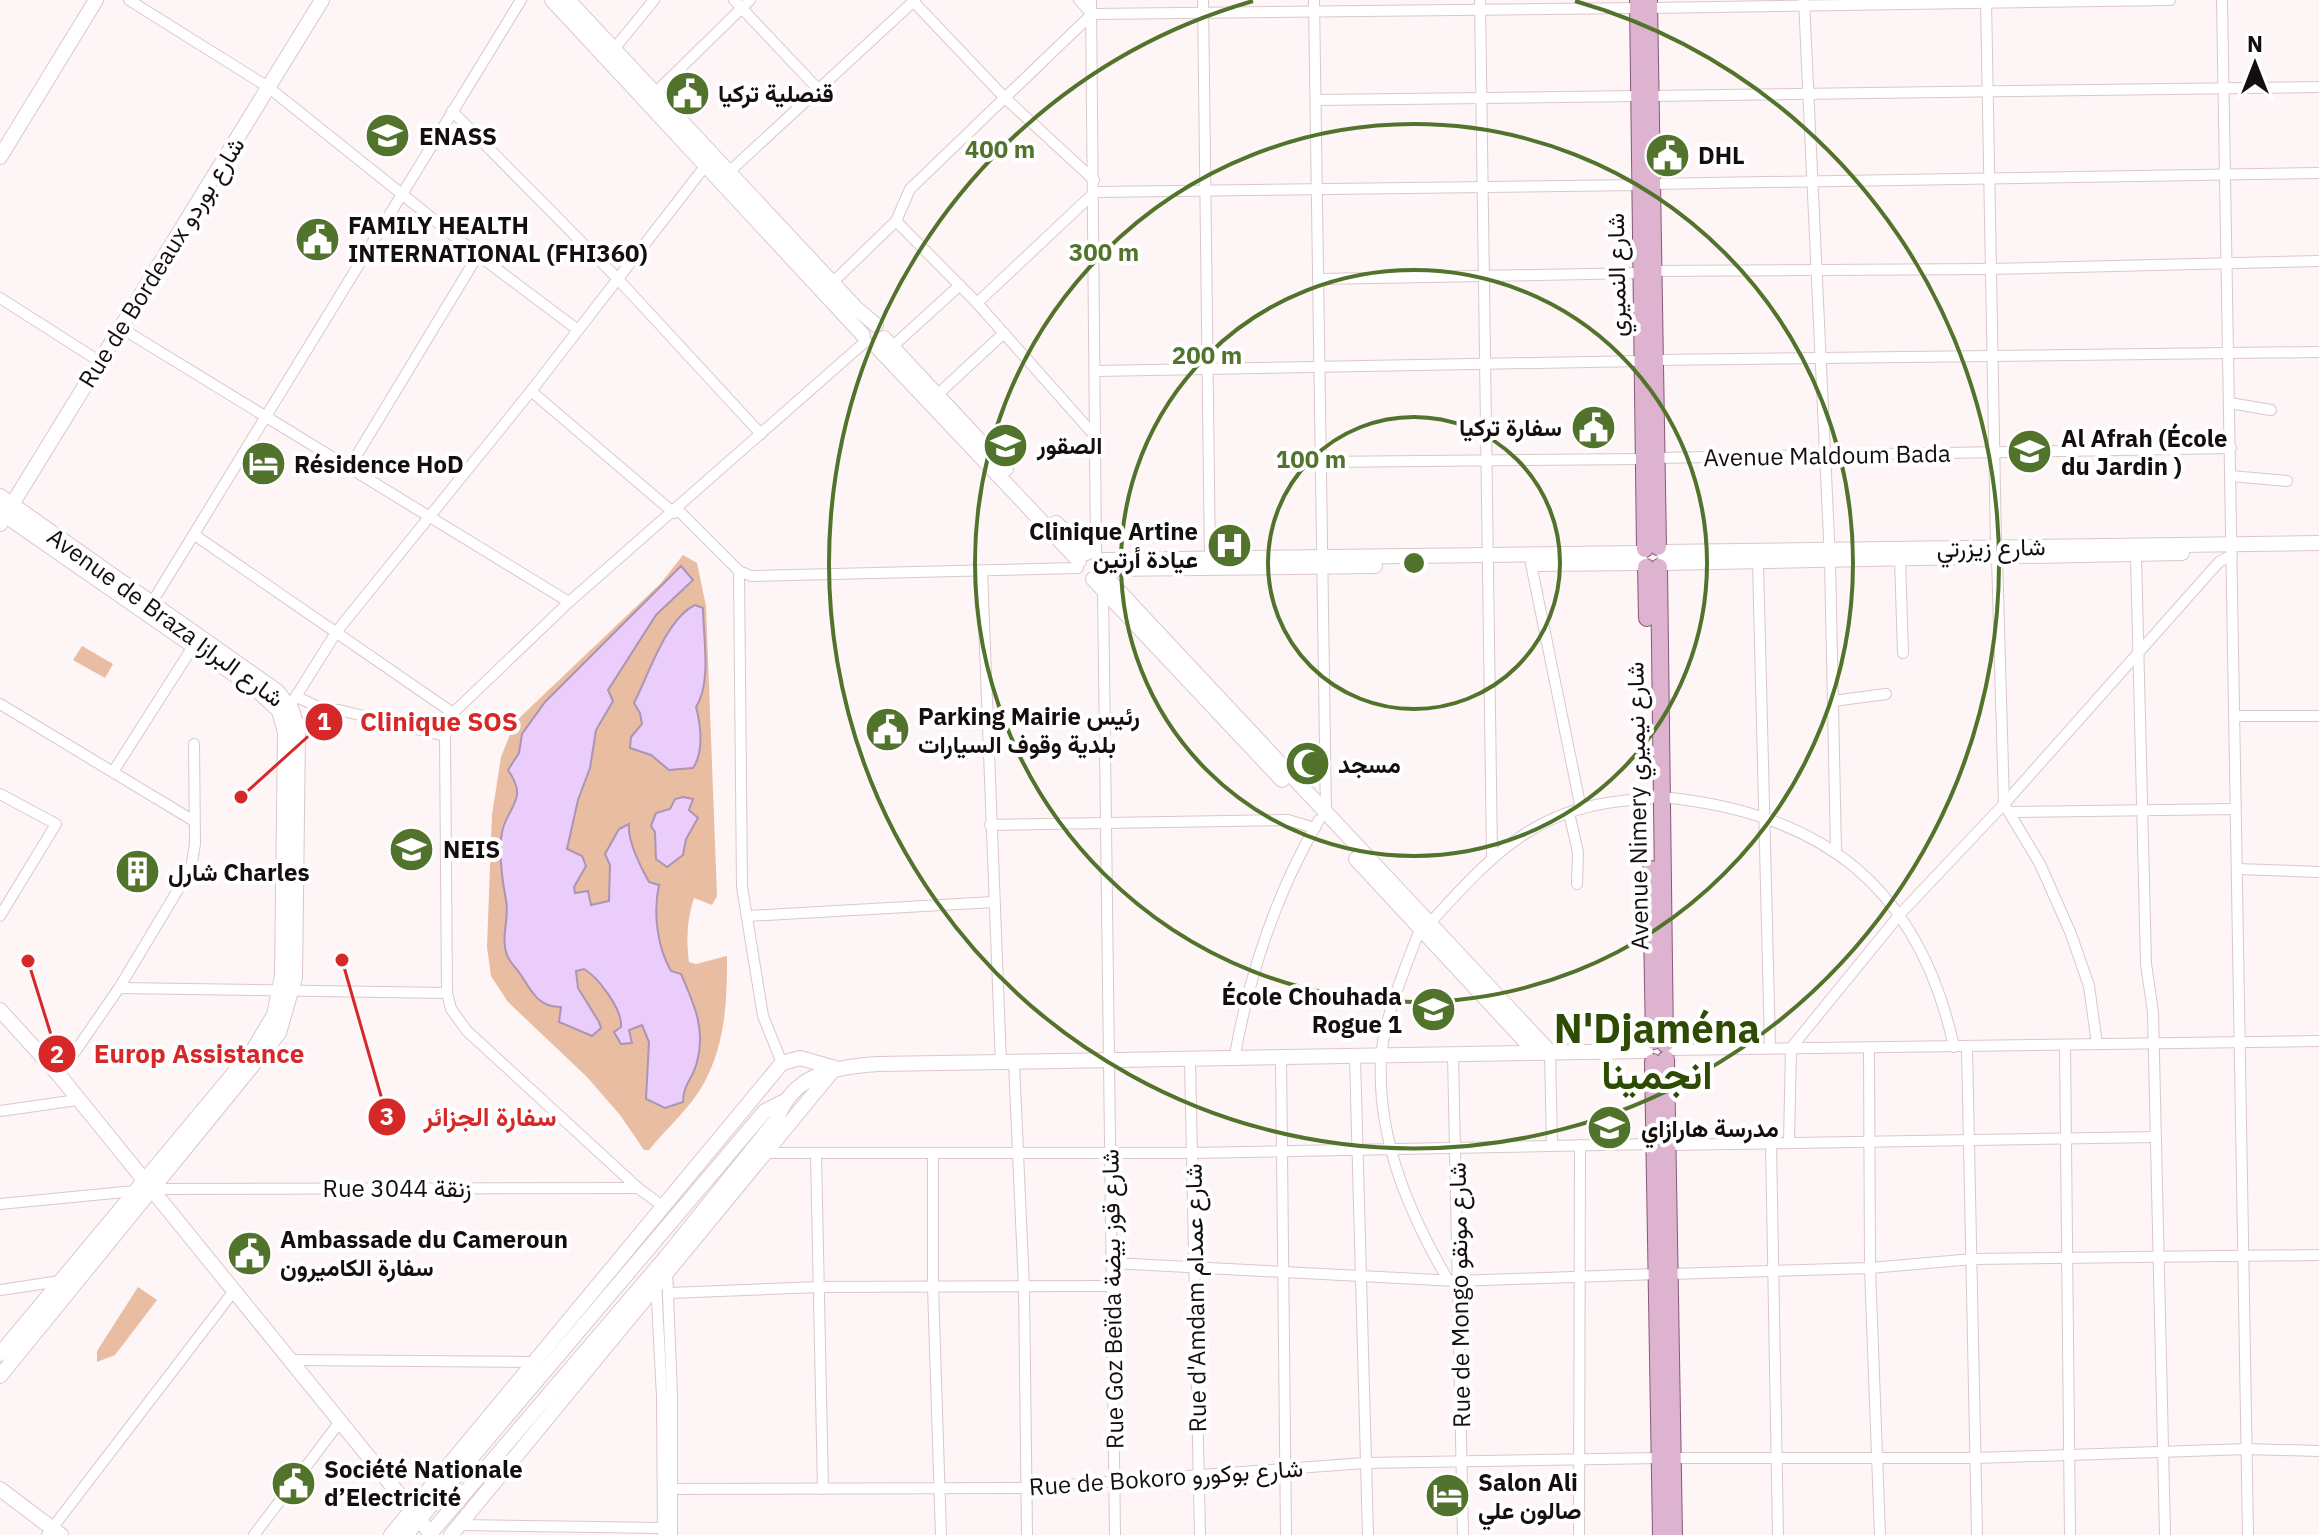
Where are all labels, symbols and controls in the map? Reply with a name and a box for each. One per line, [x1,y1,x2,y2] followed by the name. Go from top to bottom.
[2215,24,2295,104] north arrow
[2247,29,2263,58] text: N
[663,69,711,117] public building icon: قنصلية تركيا
[718,77,834,109] place label: قنصلية تركيا
[364,112,412,160] school or university icon: ENASS
[419,120,497,152] place label: ENASS
[71,131,252,394] street label: Rue de Bordeaux شارع بوردو
[1643,131,1691,179] public building icon: DHL
[965,133,1035,165] text: 400 m
[1698,139,1745,171] place label: DHL
[348,209,648,269] place label: FAMILY HEALTH INTERNATIONAL (FHI360)
[1599,213,1637,337] street label: شارع النميري
[293,215,341,263] public building icon: FAMILY HEALTH INTERNATIONAL (FHI360)
[1069,236,1139,268] text: 300 m
[1172,339,1242,371] text: 200 m
[1569,403,1617,451] public building icon: سفارة تركيا
[1459,411,1562,443] place label: سفارة تركيا
[982,421,1030,469] school or university icon: الصقور
[2061,422,2228,482] place label: Al Afrah (École du Jardin )
[2006,428,2054,476] school or university icon: Al Afrah (École du Jardin )
[1036,429,1103,461] place label: الصقور
[1703,437,1951,473] street label: Avenue Maldoum Bada
[239,440,287,488] hotel icon: Résidence HoD
[1276,443,1346,475] text: 100 m
[294,448,464,480] place label: Résidence HoD
[1029,515,1198,575] place label: Clinique Artine عيادة أرتين
[41,520,291,715] street label: Avenue de Braza شارع البرازا
[1205,521,1253,569] hospital icon: Clinique Artine عيادة أرتين
[1936,530,2046,568] street label: شارع زيزرتي
[1400,549,1428,577] centre of rings
[1618,661,1660,951] street label: Avenue Nimery شارع نيميري
[304,697,534,747] callout: Clinique SOS
[918,700,1140,760] place label: Parking Mairie رئيس بلدية وقوف السيارات
[360,704,518,738] text: Clinique SOS
[317,705,331,737] text: 1
[863,706,911,754] public building icon: Parking Mairie رئيس بلدية وقوف السيارات
[1283,740,1331,788] mosque icon: مسجد
[1338,748,1401,780] place label: مسجد
[388,825,436,873] school or university icon: NEIS
[443,833,500,865] place label: NEIS
[113,848,161,896] building icon: شارل Charles
[168,856,309,888] place label: شارل Charles
[1221,980,1402,1040] place label: École Chouhada Rogue 1
[1409,986,1457,1034] school or university icon: École Chouhada Rogue 1
[1554,1002,1760,1100] district label: N'Djaména انجمينا
[37,1029,320,1079] callout: Europ Assistance
[94,1036,304,1070] text: Europ Assistance
[50,1038,64,1070] text: 2
[367,1092,572,1142] callout: سفارة الجزائر
[422,1099,557,1133] text: سفارة الجزائر
[380,1100,394,1132] text: 3
[1586,1104,1634,1152] school or university icon: مدرسة هارازاي
[1641,1112,1779,1149] place label: مدرسة هارازاي
[1093,1149,1132,1449] street label: Rue Goz Beïda شارع قوز بيضة
[1441,1162,1478,1428] street label: Rue de Mongo شارع مونقو
[1177,1163,1214,1433] street label: Rue d'Amdam شارع عمدام
[323,1172,471,1204] street label: Rue 3044 زنقة
[280,1223,568,1283] place label: Ambassade du Cameroun سفارة الكاميرون
[225,1229,273,1277] public building icon: Ambassade du Cameroun سفارة الكاميرون
[1028,1451,1304,1504] street label: Rue de Bokoro شارع بوكورو
[324,1453,523,1513] place label: Société Nationale d’Electricité
[269,1459,317,1507] public building icon: Société Nationale d’Electricité
[1478,1466,1582,1531] place label: Salon Ali صالون علي
[1423,1472,1471,1520] hotel icon: Salon Ali صالون علي

